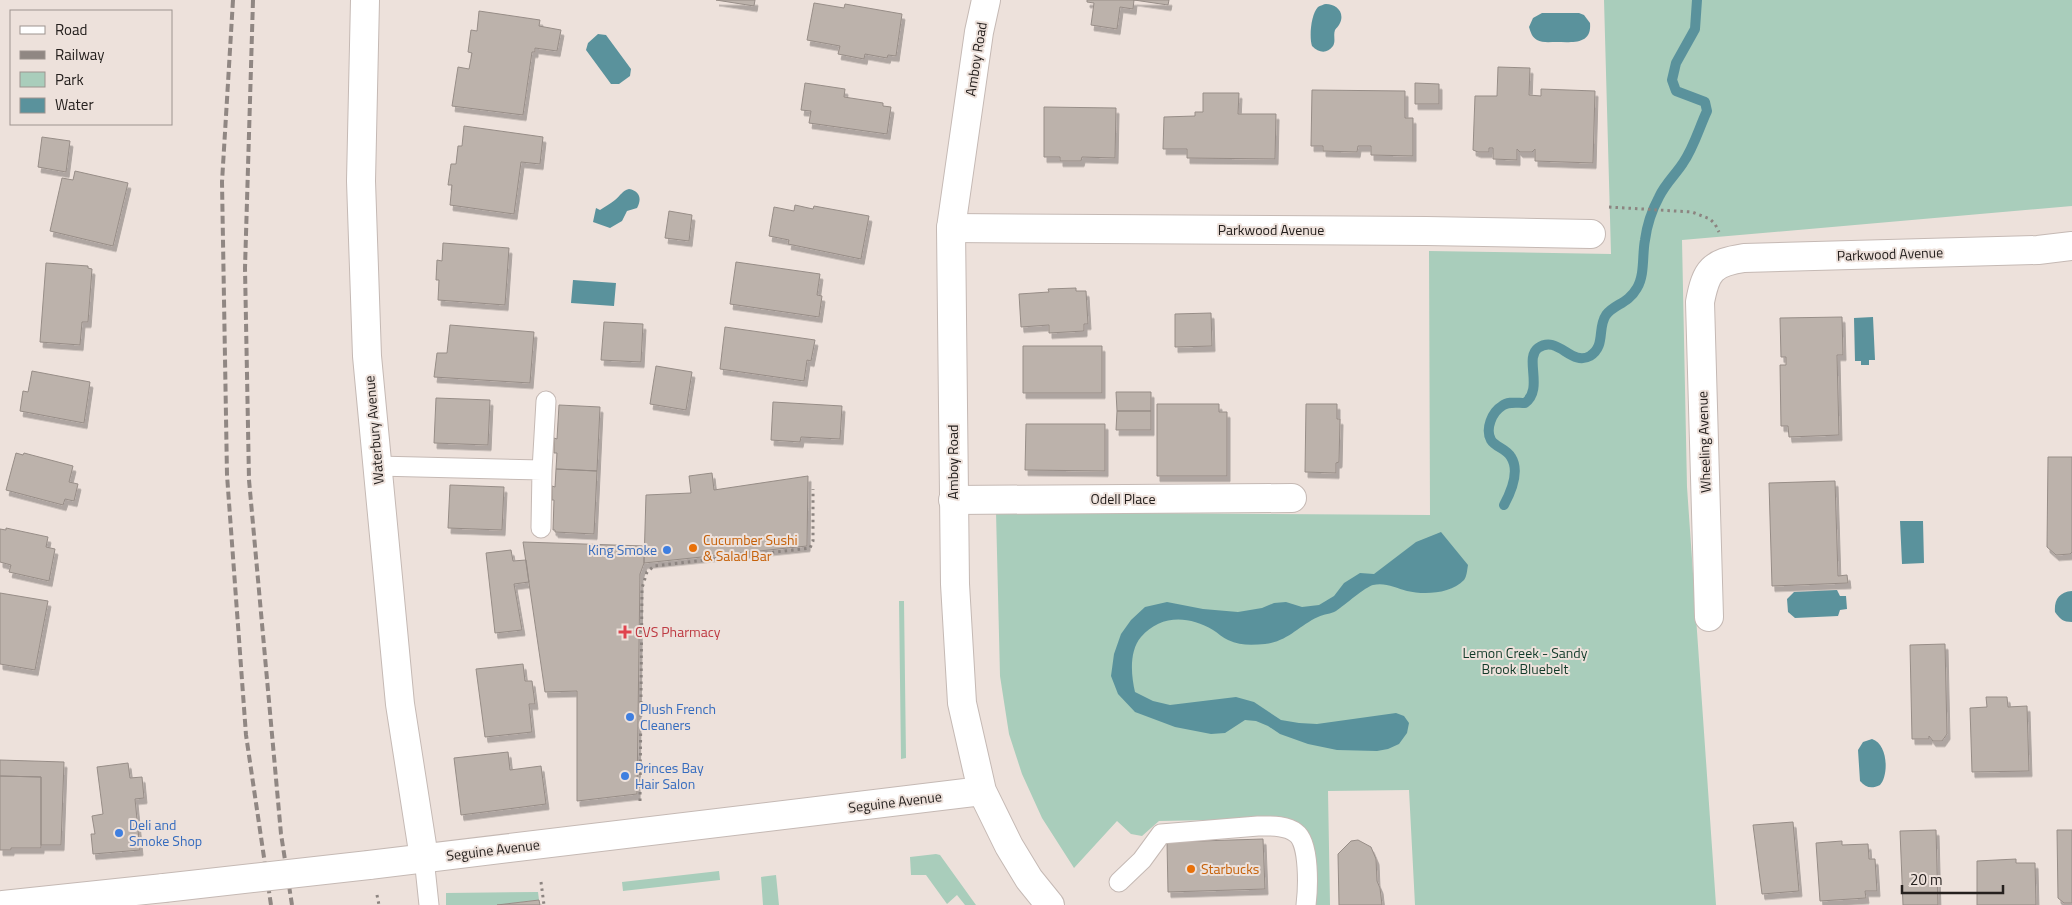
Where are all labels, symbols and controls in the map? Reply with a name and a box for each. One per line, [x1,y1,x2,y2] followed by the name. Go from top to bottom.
[10,10,172,125] legend
[55,18,87,41] text: Road
[959,20,992,98] street label: Amboy Road
[55,43,105,66] text: Railway
[55,68,84,91] text: Park
[55,93,94,116] text: Water
[1218,219,1324,240] street label: Parkwood Avenue
[1836,241,1944,266] street label: Parkwood Avenue
[358,375,389,485] street label: Waterbury Avenue
[1691,391,1716,493] street label: Wheeling Avenue
[942,425,963,499] street label: Amboy Road
[1091,488,1155,509] street label: Odell Place
[703,529,798,566] place label: Cucumber Sushi & Salad Bar
[588,539,657,560] place label: King Smoke
[687,542,699,554] marker: Cucumber Sushi & Salad Bar
[661,544,673,556] marker: King Smoke
[635,621,721,642] place label: CVS Pharmacy
[619,626,631,638] marker: CVS Pharmacy
[1462,642,1588,679] park label: Lemon Creek - Sandy Brook Bluebelt
[640,698,716,735] place label: Plush French Cleaners
[624,711,636,723] marker: Plush French Cleaners
[635,757,704,794] place label: Princes Bay Hair Salon
[619,770,631,782] marker: Princes Bay Hair Salon
[847,785,943,818] street label: Seguine Avenue
[129,814,202,851] place label: Deli and Smoke Shop
[113,827,125,839] marker: Deli and Smoke Shop
[445,833,541,866] street label: Seguine Avenue
[1201,858,1259,879] place label: Starbucks
[1902,862,2003,894] scale bar
[1185,863,1197,875] marker: Starbucks
[1910,868,1943,891] text: 20 m

